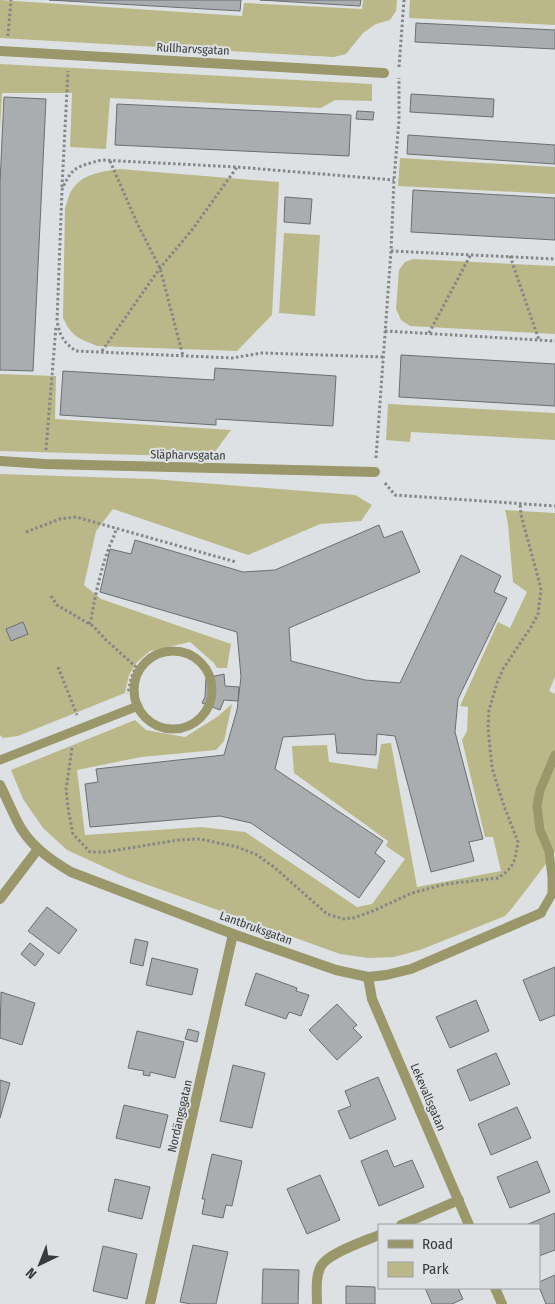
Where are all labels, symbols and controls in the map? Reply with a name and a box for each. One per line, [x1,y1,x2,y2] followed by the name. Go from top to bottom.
[156,40,230,58] street label: Rullharvsgatan
[150,447,226,463] street label: Släpharvsgatan
[218,908,294,948] street label: Lantbruksgatan
[407,1061,449,1133] street label: Lekevallsgatan
[165,1078,195,1154] street label: Nordängsgatan
[378,1224,540,1289] legend
[422,1235,453,1253] text: Road
[15,1239,65,1289] north arrow
[422,1260,449,1278] text: Park
[23,1264,40,1282] text: N

